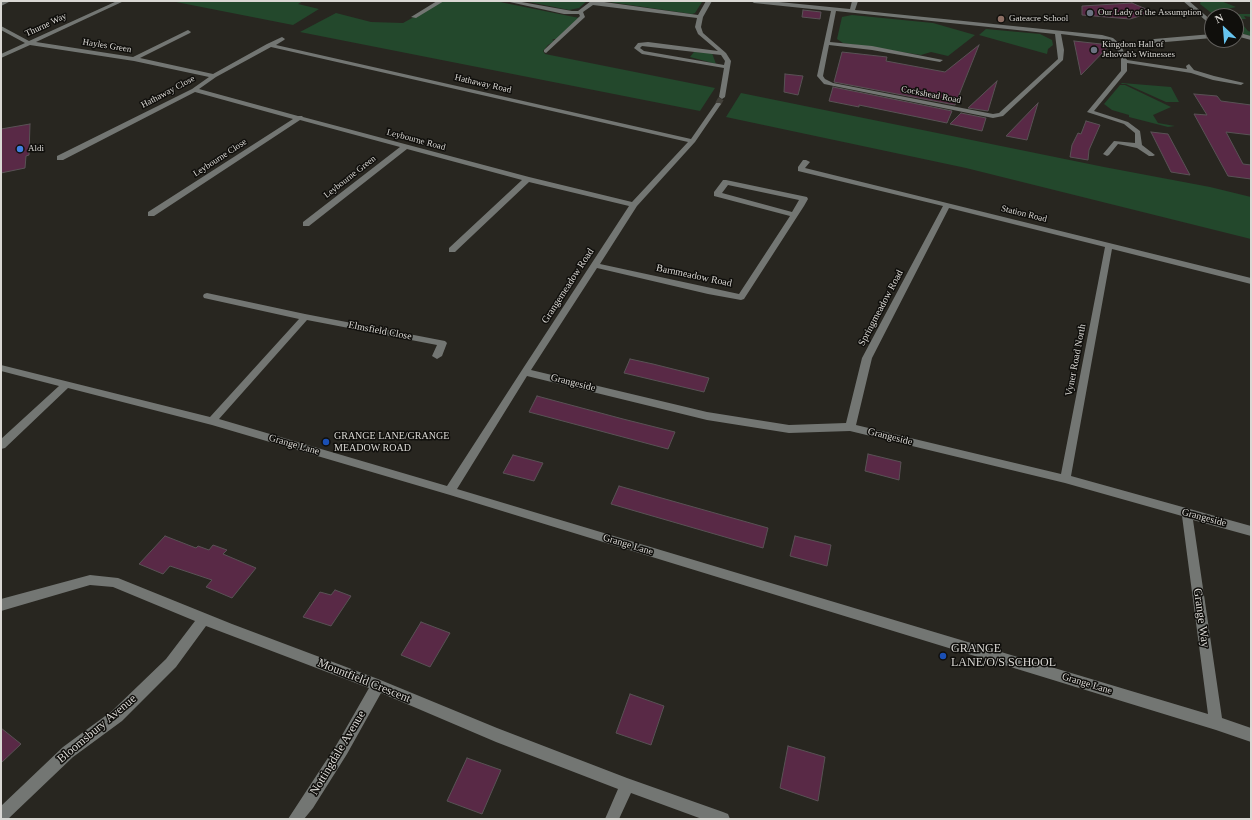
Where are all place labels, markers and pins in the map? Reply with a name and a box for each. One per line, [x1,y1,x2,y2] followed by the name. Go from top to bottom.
[1085,8,1095,18] marker: Our Lady of the Assumption
[1098,8,1201,18] place label: Our Lady of the Assumption
[996,14,1006,24] marker: Gateacre School
[1009,14,1068,24] place label: Gateacre School
[1102,40,1175,61] place label: Kingdom Hall of Jehovah's Witnesses
[1089,45,1099,55] marker: Kingdom Hall of Jehovah's Witnesses
[15,144,25,154] marker: Aldi
[28,144,44,154] place label: Aldi
[334,430,449,454] place label: GRANGE LANE/GRANGE MEADOW ROAD
[321,437,331,447] marker: GRANGE LANE/GRANGE MEADOW ROAD
[951,642,1056,670] place label: GRANGE LANE/O/S SCHOOL
[938,651,948,661] marker: GRANGE LANE/O/S SCHOOL

